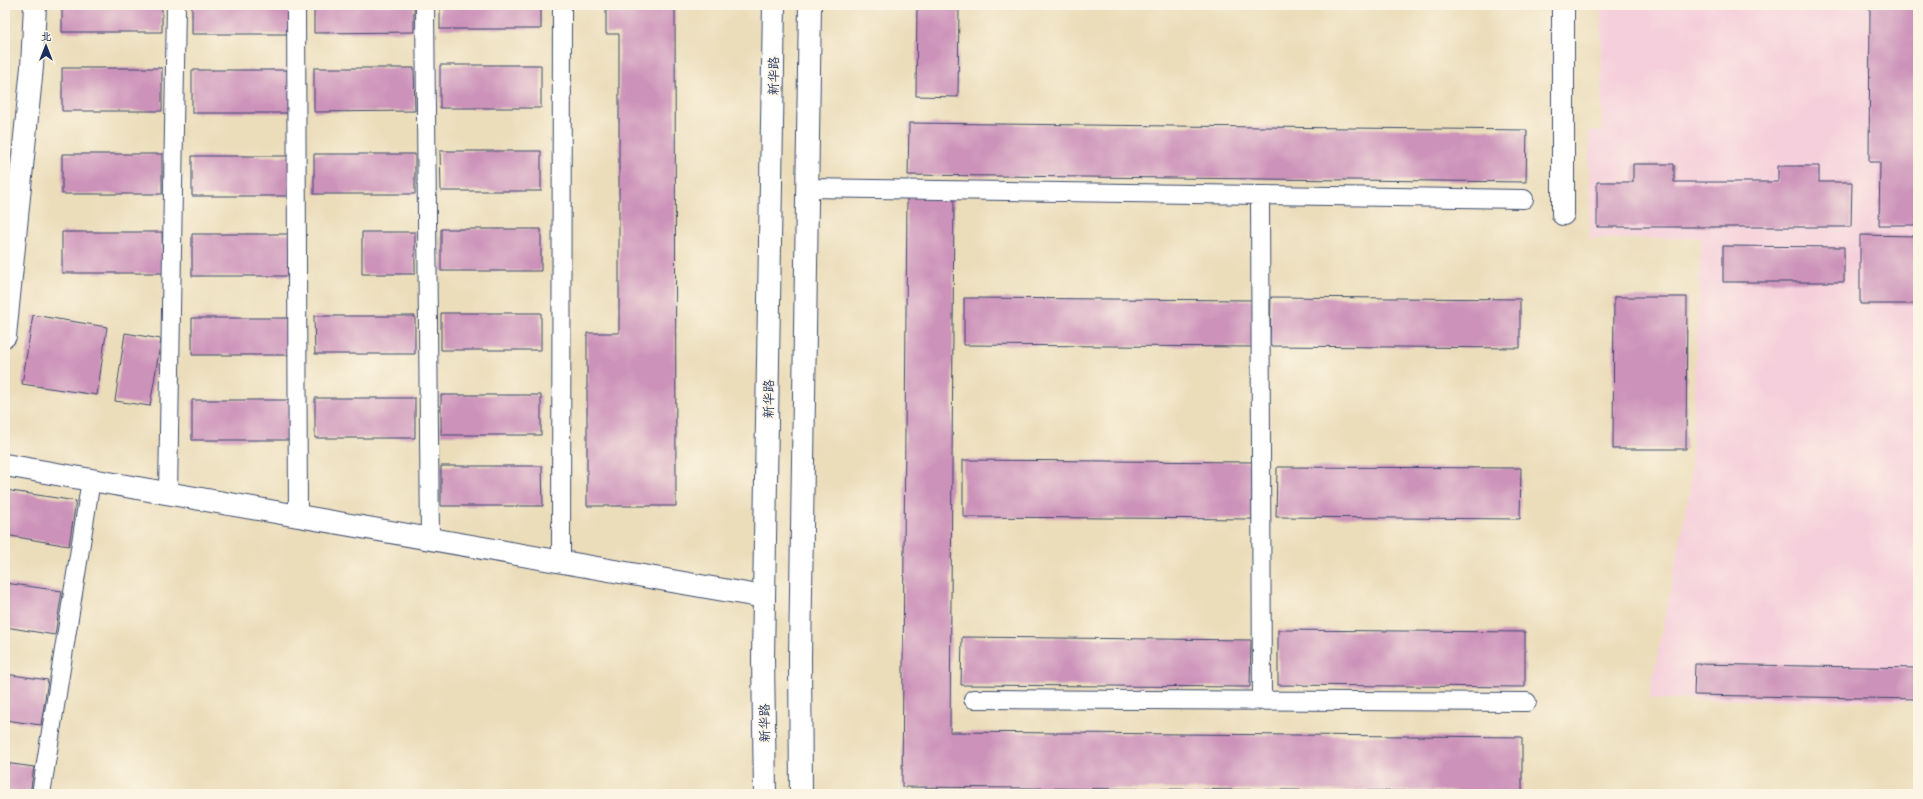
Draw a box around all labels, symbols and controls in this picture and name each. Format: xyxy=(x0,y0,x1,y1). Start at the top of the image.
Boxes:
north arrow xyxy=(26,26,66,66)
text: 北 xyxy=(41,29,52,43)
street label: 新华路 xyxy=(764,56,782,96)
street label: 新华路 xyxy=(759,379,777,419)
street label: 新华路 xyxy=(755,703,773,743)

